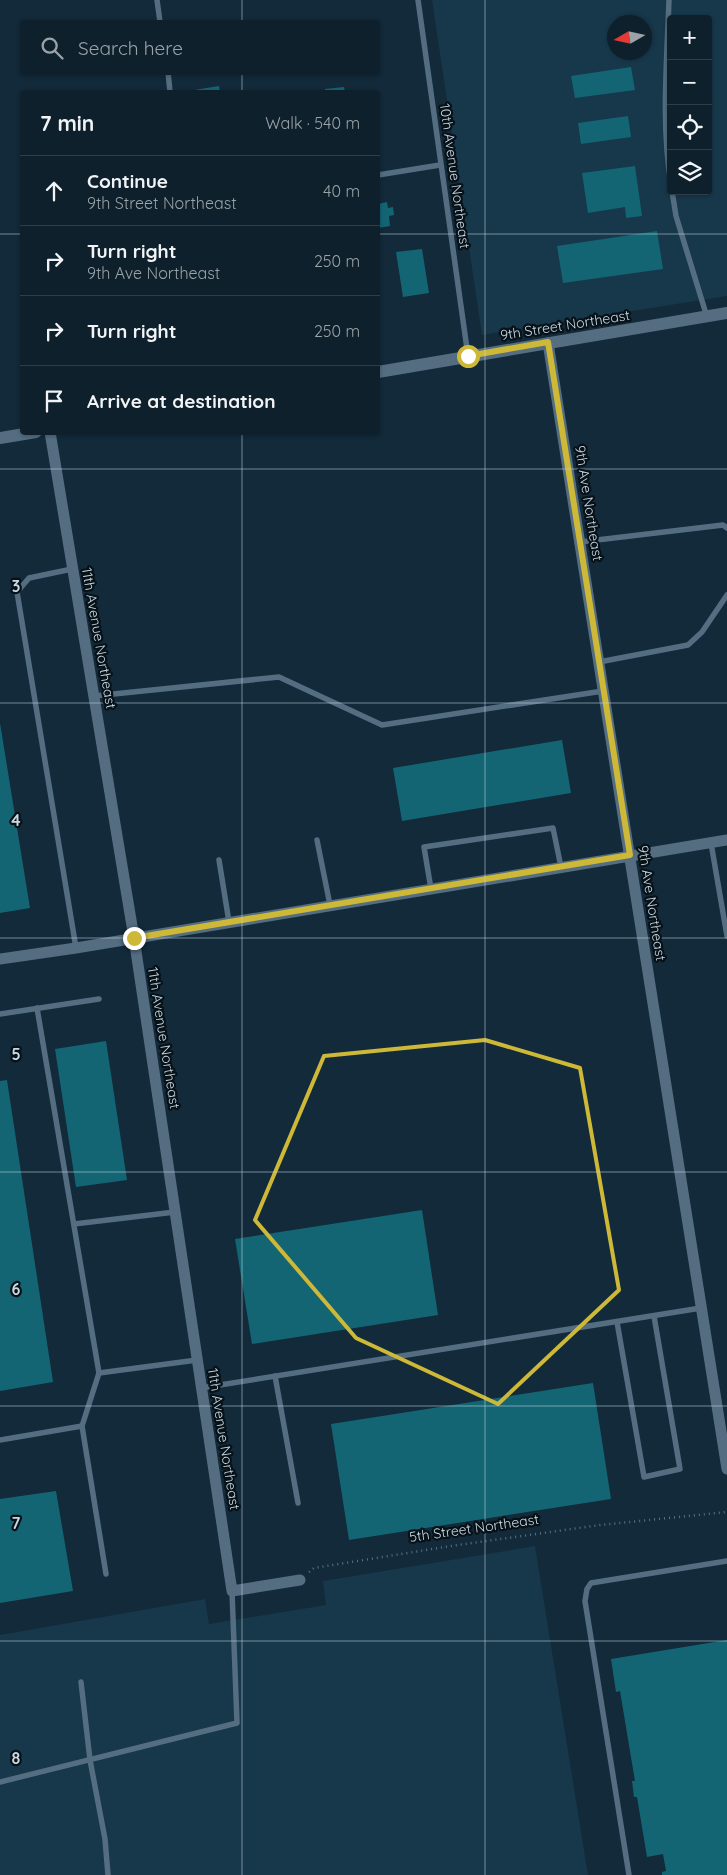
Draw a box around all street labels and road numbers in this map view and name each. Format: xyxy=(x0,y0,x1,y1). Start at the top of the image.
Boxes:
street label: 10th Avenue Northeast xyxy=(436,102,474,250)
street label: 9th Street Northeast xyxy=(499,306,631,344)
street label: 9th Ave Northeast xyxy=(571,444,607,562)
street label: 11th Avenue Northeast xyxy=(78,566,120,710)
street label: 9th Ave Northeast xyxy=(634,844,670,962)
street label: 11th Avenue Northeast xyxy=(144,966,184,1110)
street label: 11th Avenue Northeast xyxy=(204,1367,244,1511)
street label: 5th Street Northeast xyxy=(408,1510,540,1546)

